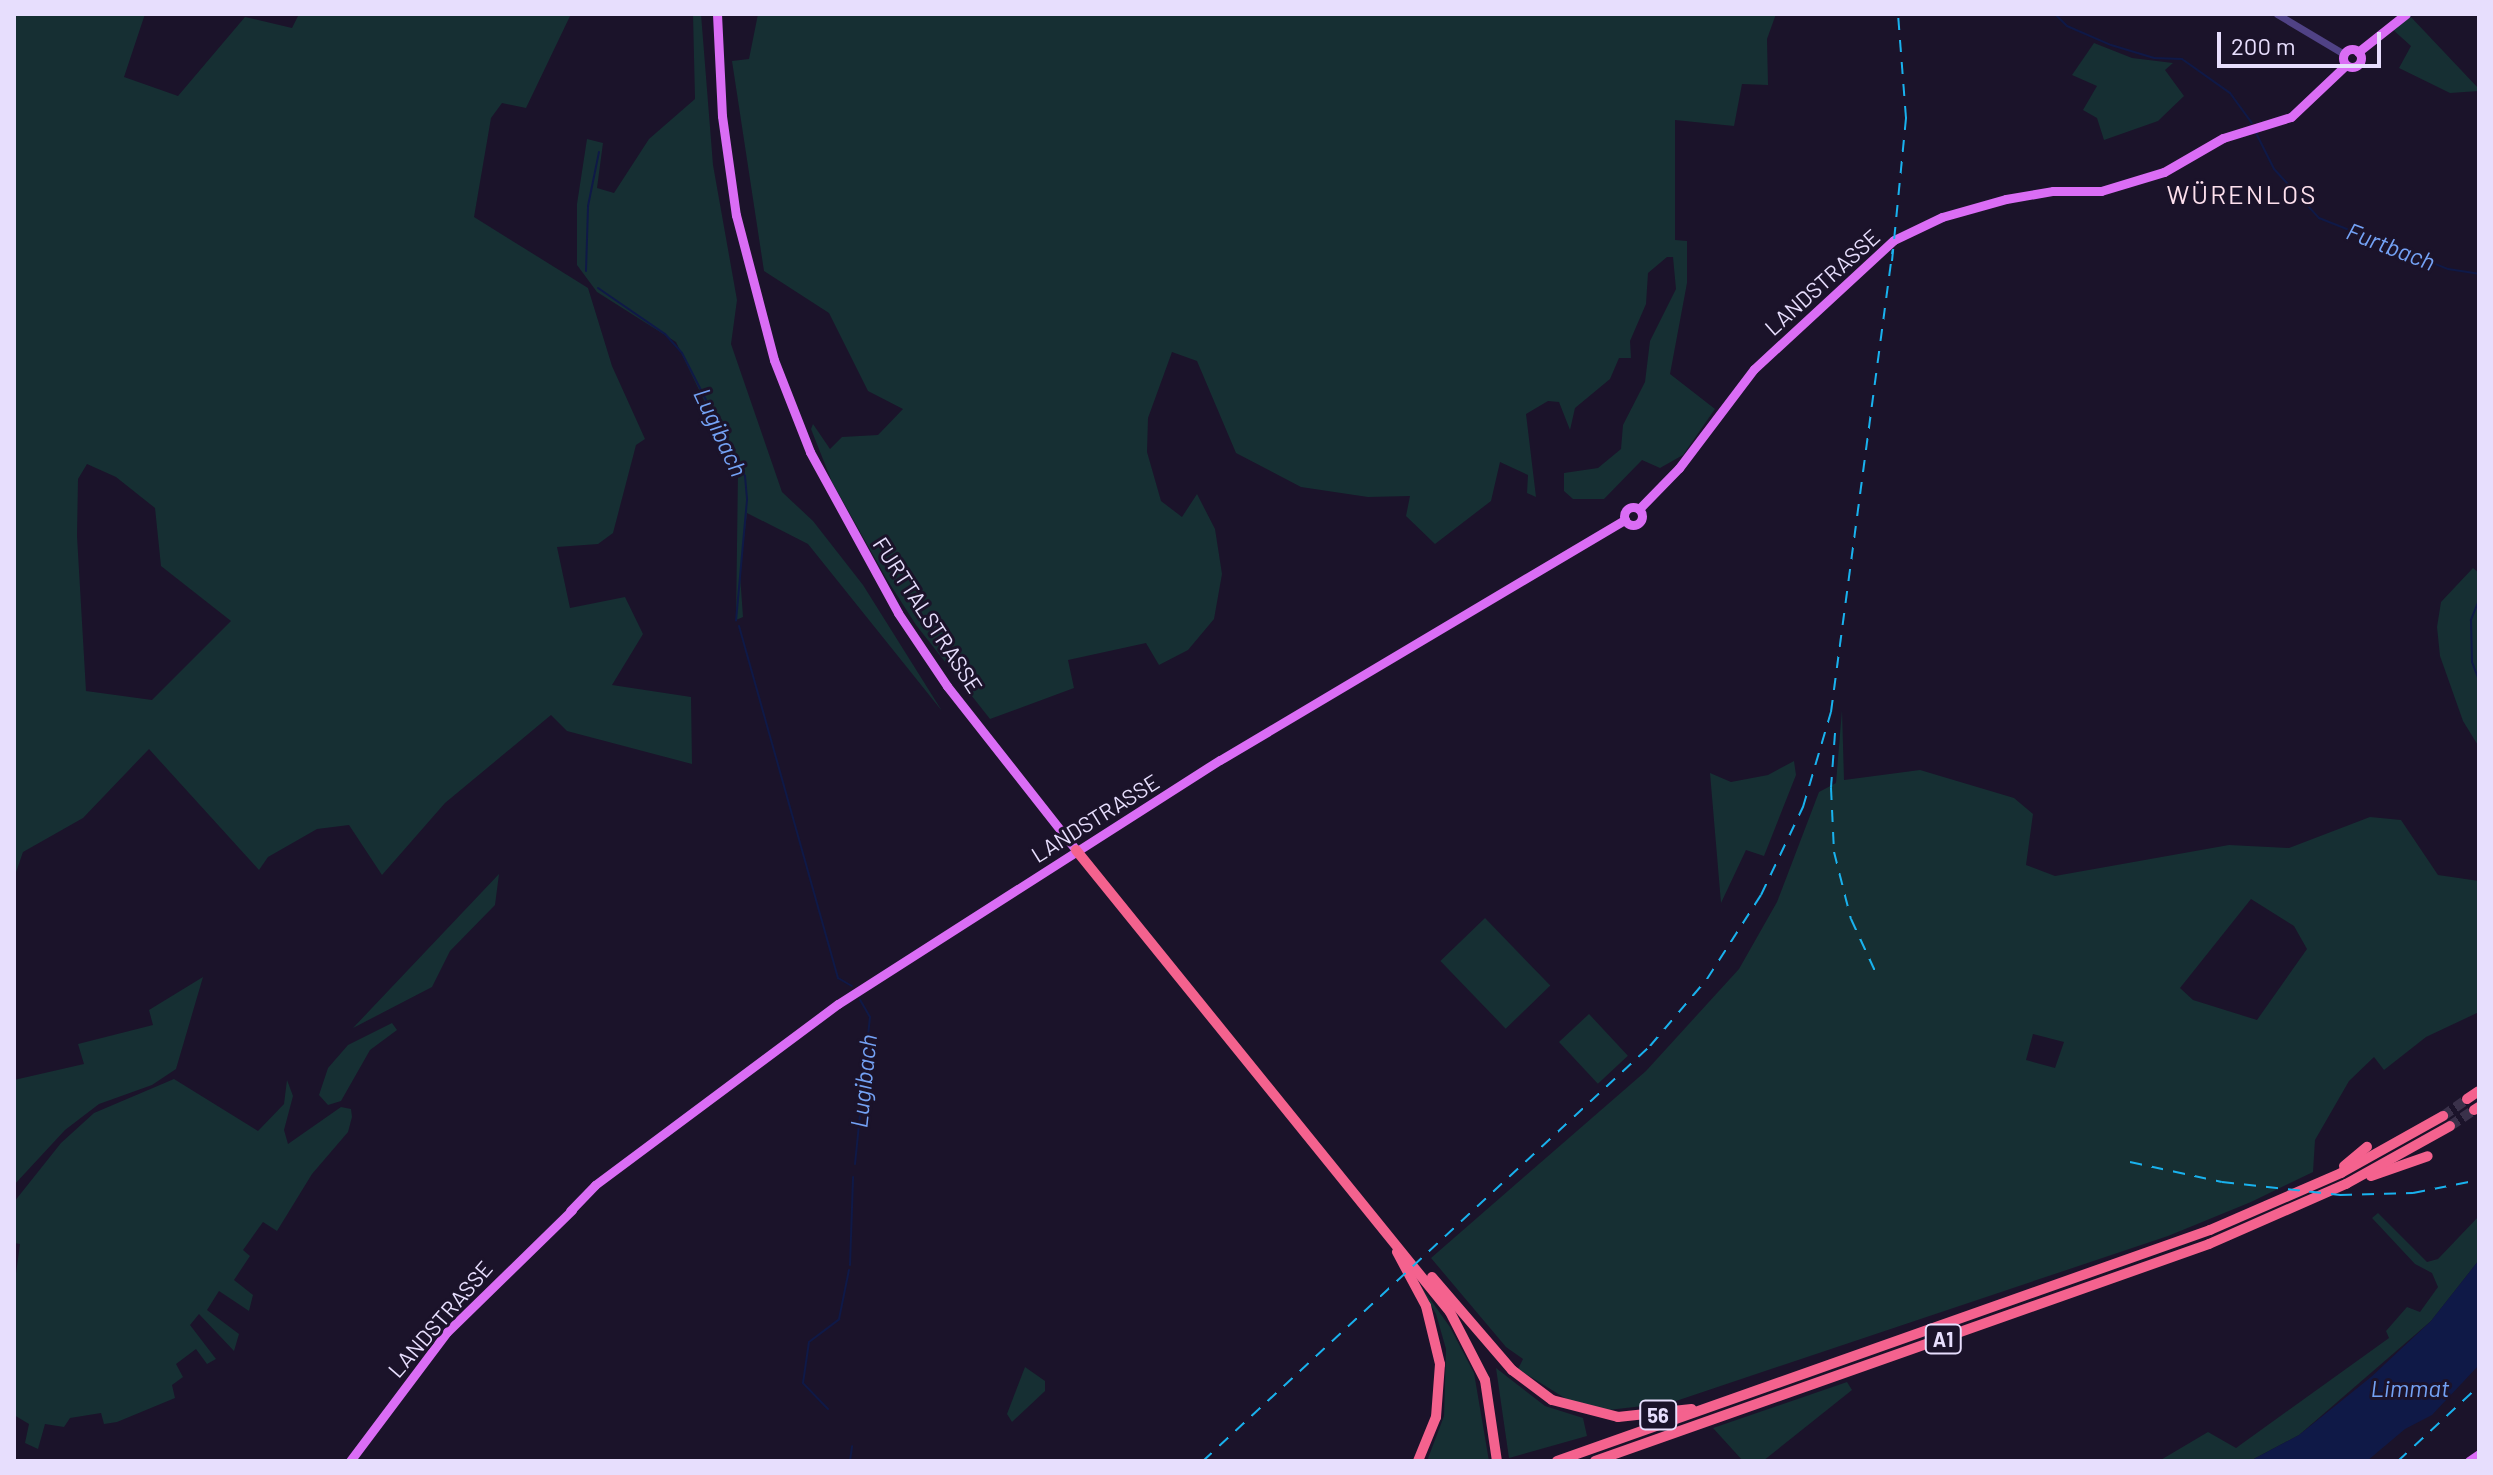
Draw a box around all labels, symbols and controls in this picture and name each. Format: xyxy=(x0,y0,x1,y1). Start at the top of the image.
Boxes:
scale bar xyxy=(2221,16,2385,66)
text: 200 m xyxy=(2231,31,2296,60)
district label: WÜRENLOS xyxy=(2167,178,2317,210)
water label: Furtbach xyxy=(2343,216,2439,276)
street label: LANDSTRASSE xyxy=(1759,223,1885,341)
water label: Lugibach xyxy=(688,383,754,481)
street label: FURTTALSTRASSE xyxy=(868,532,988,698)
street label: LANDSTRASSE xyxy=(1026,768,1164,868)
water label: Lugibach xyxy=(844,1033,882,1129)
street label: LANDSTRASSE xyxy=(382,1255,498,1383)
road number: A1 xyxy=(1923,1323,1963,1355)
water label: Limmat xyxy=(2371,1374,2449,1402)
road number: 56 xyxy=(1638,1399,1678,1431)

